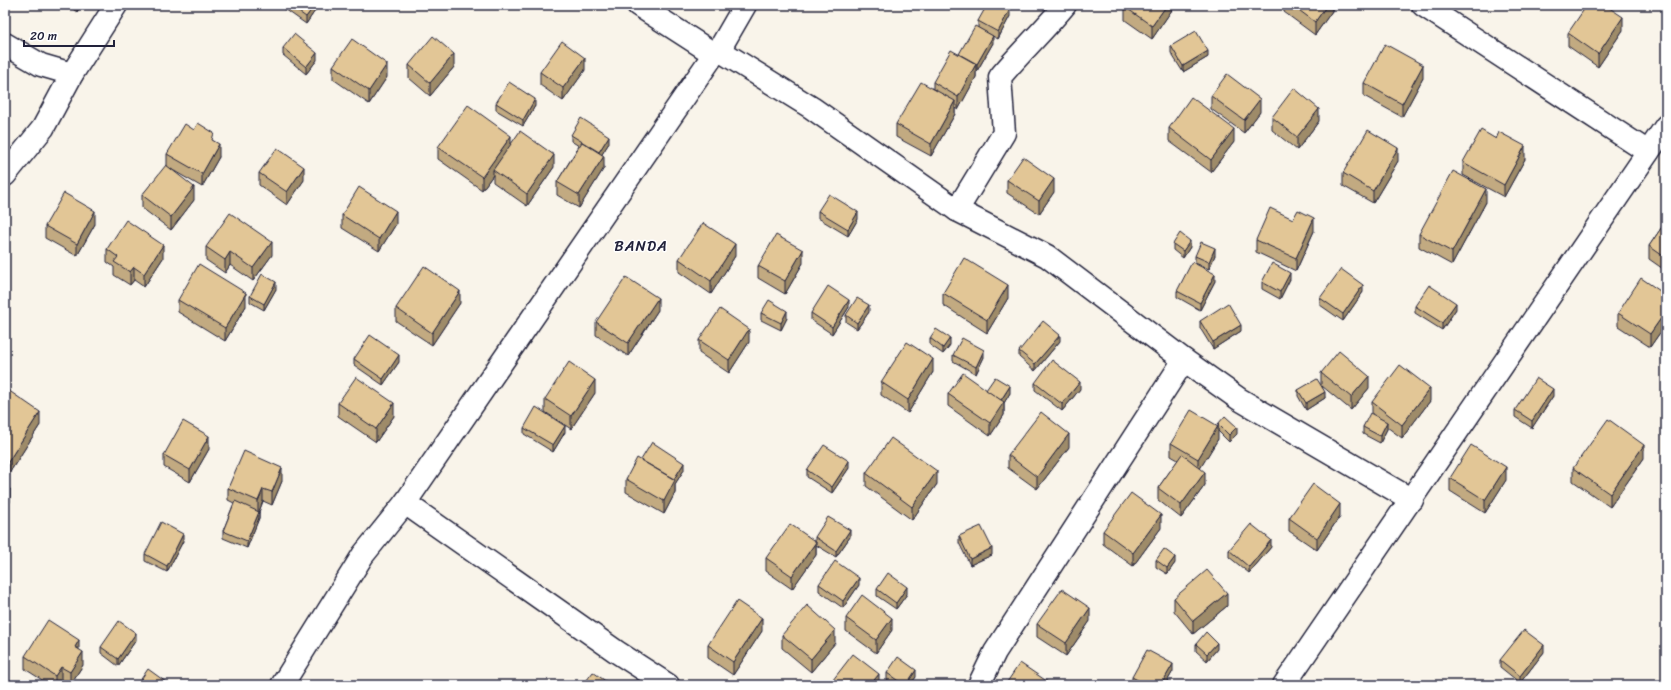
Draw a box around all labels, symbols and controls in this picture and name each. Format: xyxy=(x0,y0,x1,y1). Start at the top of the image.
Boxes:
scale bar xyxy=(24,22,114,48)
text: 20 m xyxy=(30,25,57,47)
district label: BANDA xyxy=(614,233,668,259)

